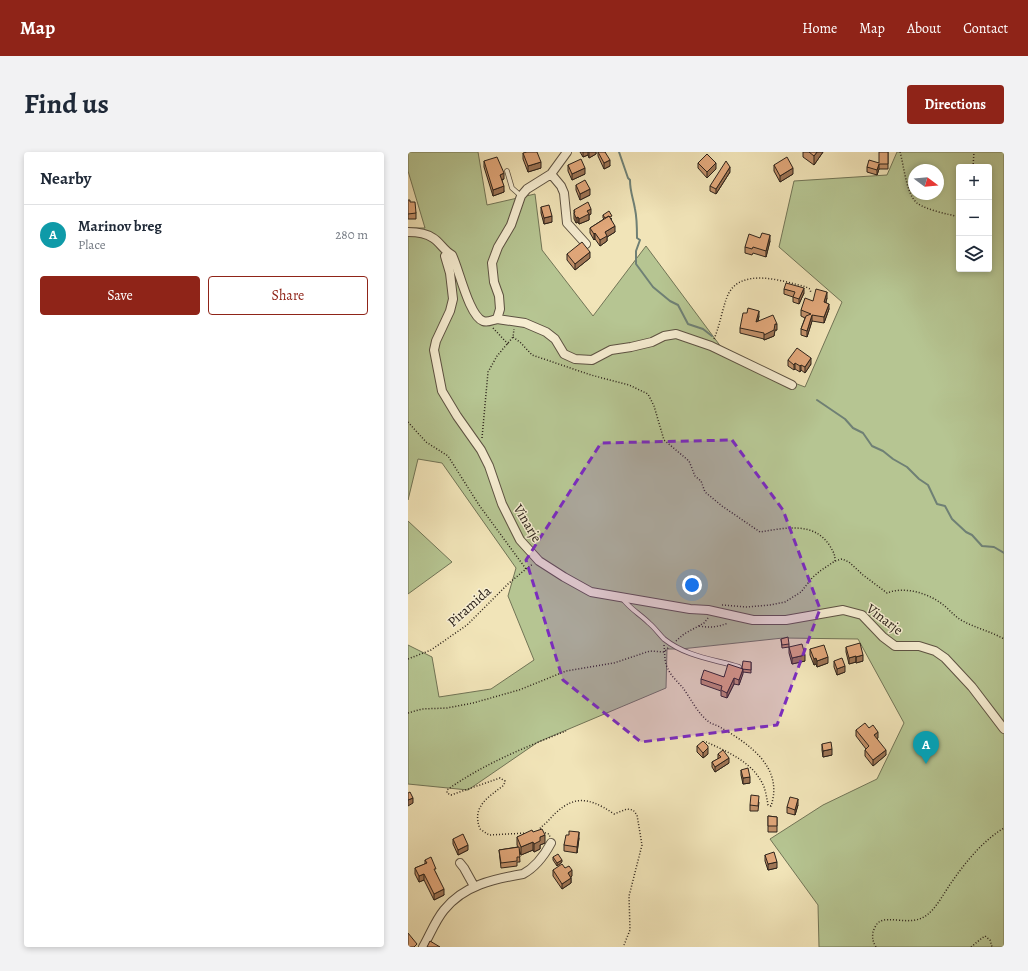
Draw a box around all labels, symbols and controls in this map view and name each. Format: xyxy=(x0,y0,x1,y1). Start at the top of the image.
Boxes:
text: Map xyxy=(20,15,55,41)
text: Home xyxy=(802,19,837,38)
text: Map xyxy=(859,19,885,38)
text: About xyxy=(907,19,941,38)
text: Contact xyxy=(963,19,1008,38)
text: Find us xyxy=(24,85,109,123)
button: Directions xyxy=(907,85,1004,124)
north arrow xyxy=(908,164,944,200)
map controls xyxy=(956,164,992,272)
button: + xyxy=(956,164,992,200)
text: Nearby xyxy=(40,167,91,190)
button: − xyxy=(956,200,992,236)
text: Marinov breg xyxy=(78,216,162,236)
text: A xyxy=(49,226,57,243)
text: 280 m xyxy=(335,226,368,243)
text: Place xyxy=(78,236,106,253)
button: layers xyxy=(956,236,992,272)
button: Save xyxy=(40,276,200,315)
button: Share xyxy=(208,276,368,315)
street label: Vinarje xyxy=(508,500,546,546)
your location xyxy=(682,575,702,595)
street label: Piramida xyxy=(443,581,496,631)
street label: Vinarje xyxy=(862,599,907,639)
pin: A xyxy=(913,731,939,764)

